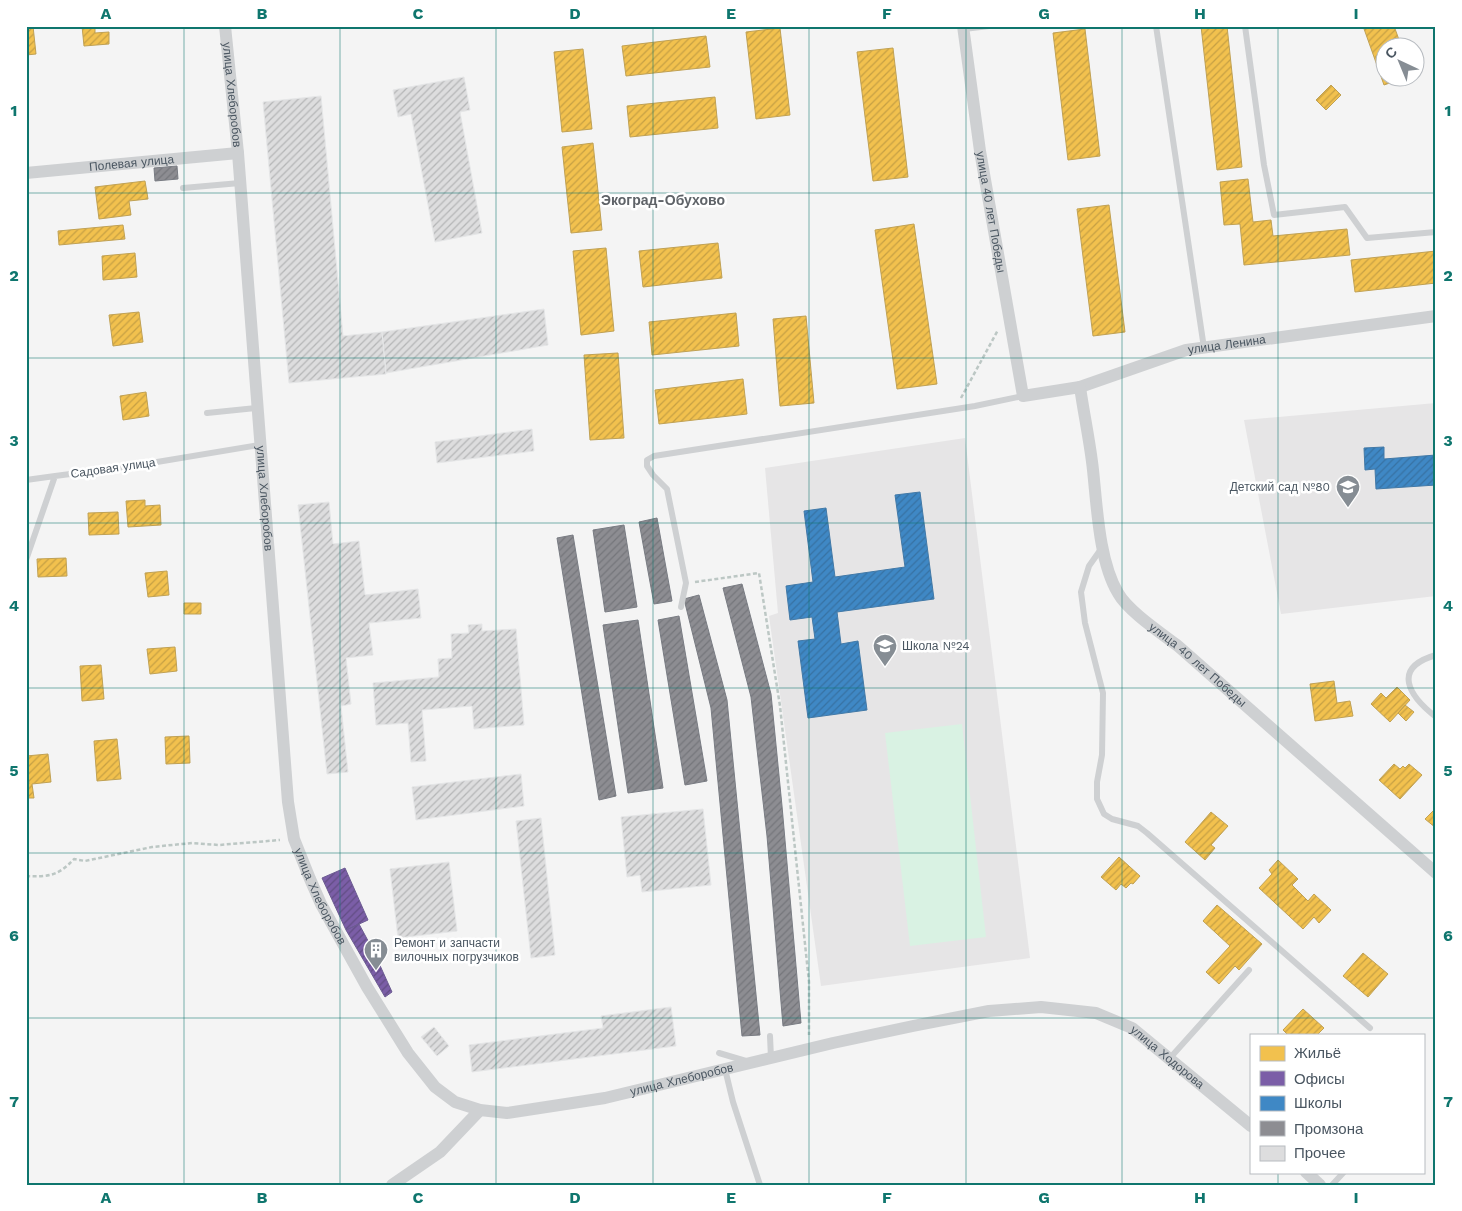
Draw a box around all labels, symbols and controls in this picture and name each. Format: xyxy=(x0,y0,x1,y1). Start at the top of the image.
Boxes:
text: A xyxy=(101,4,112,23)
text: B xyxy=(257,4,268,23)
text: C xyxy=(413,4,424,23)
text: D xyxy=(569,4,581,23)
text: E xyxy=(726,4,736,23)
text: F xyxy=(882,4,892,23)
text: G xyxy=(1038,4,1050,23)
text: H xyxy=(1194,4,1206,23)
text: I xyxy=(1353,4,1359,23)
north arrow xyxy=(1374,38,1424,88)
street label: улица Хлеборобов xyxy=(220,41,244,148)
text: С xyxy=(1382,43,1400,62)
text: 1 xyxy=(11,101,17,120)
text: 1 xyxy=(1445,101,1451,120)
street label: улица 40 лет Победы xyxy=(973,150,1008,274)
street label: Полевая улица xyxy=(88,152,175,174)
district label: Экоград-Обухово xyxy=(601,192,725,208)
text: 2 xyxy=(9,266,19,285)
text: 2 xyxy=(1443,266,1453,285)
street label: улица Ленина xyxy=(1187,332,1267,357)
text: 3 xyxy=(9,431,19,450)
text: 3 xyxy=(1443,431,1453,450)
street label: улица Хлеборобов xyxy=(254,445,276,551)
street label: Садовая улица xyxy=(70,455,157,481)
school or university icon: Детский сад №80 xyxy=(1335,474,1361,508)
place label: Детский сад №80 xyxy=(1230,480,1330,494)
text: 4 xyxy=(9,596,19,615)
text: 4 xyxy=(1443,596,1453,615)
street label: улица 40 лет Победы xyxy=(1146,620,1249,710)
school or university icon: Школа №24 xyxy=(872,633,898,667)
place label: Школа №24 xyxy=(902,639,970,653)
text: 5 xyxy=(9,761,19,780)
text: 5 xyxy=(1443,761,1453,780)
street label: улица Хлеборобов xyxy=(291,846,349,947)
text: 6 xyxy=(9,926,19,945)
text: 6 xyxy=(1443,926,1453,945)
place label: Ремонт и запчасти вилочных погрузчиков xyxy=(394,936,519,964)
building icon: Ремонт и запчасти вилочных погрузчиков xyxy=(363,937,389,971)
street label: улица Ходорова xyxy=(1128,1023,1207,1092)
legend xyxy=(1250,1034,1424,1174)
text: Жильё xyxy=(1294,1044,1341,1062)
street label: улица Хлеборобов xyxy=(629,1060,735,1099)
text: Офисы xyxy=(1294,1070,1345,1088)
text: 7 xyxy=(9,1092,19,1111)
text: 7 xyxy=(1443,1092,1453,1111)
text: Школы xyxy=(1294,1094,1342,1112)
text: Промзона xyxy=(1294,1120,1364,1138)
text: Прочее xyxy=(1294,1144,1346,1162)
text: A xyxy=(101,1188,112,1207)
text: B xyxy=(257,1188,268,1207)
text: C xyxy=(413,1188,424,1207)
text: D xyxy=(569,1188,581,1207)
text: E xyxy=(726,1188,736,1207)
text: F xyxy=(882,1188,892,1207)
text: G xyxy=(1038,1188,1050,1207)
text: H xyxy=(1194,1188,1206,1207)
text: I xyxy=(1353,1188,1359,1207)

